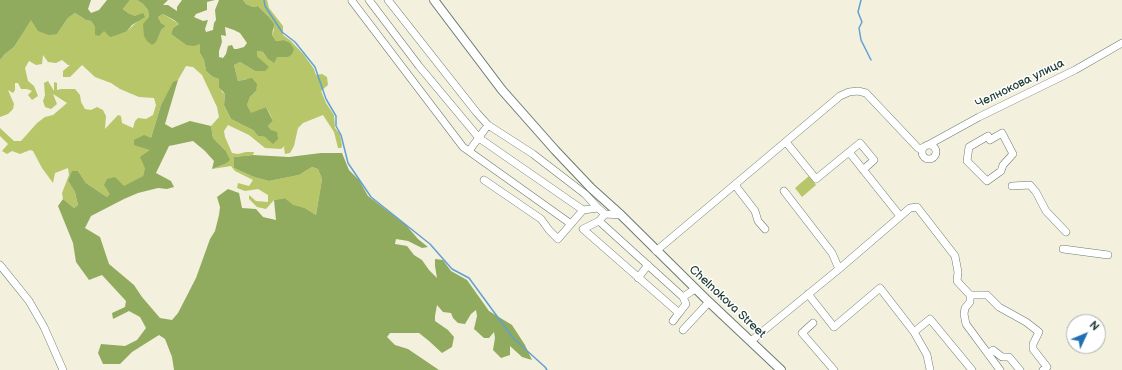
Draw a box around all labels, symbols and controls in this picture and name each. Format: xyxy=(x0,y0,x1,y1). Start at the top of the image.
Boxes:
street label: Челнокова улица xyxy=(973,56,1067,112)
street label: Chelnokova Street xyxy=(686,263,768,341)
north arrow xyxy=(1066,314,1106,354)
text: N xyxy=(1087,319,1102,333)

